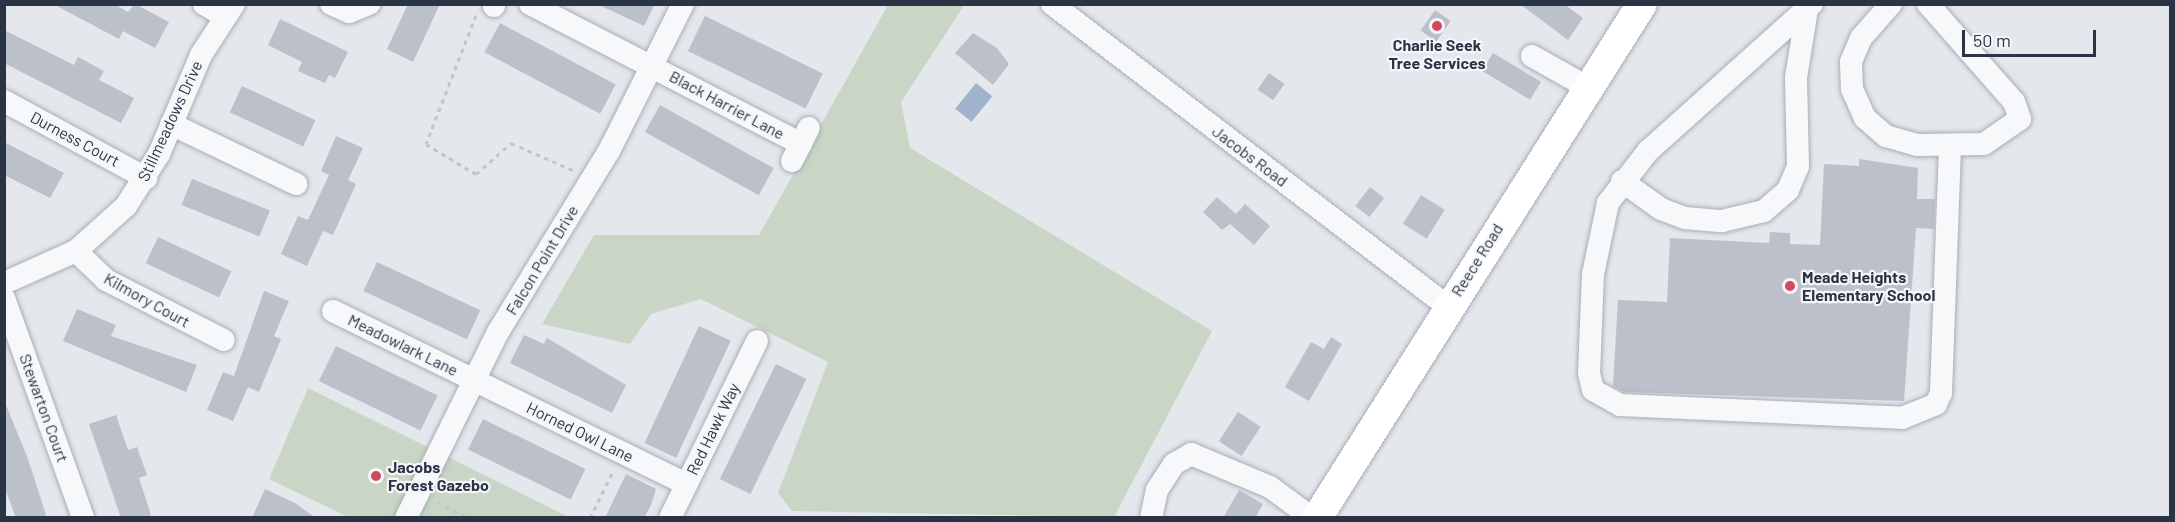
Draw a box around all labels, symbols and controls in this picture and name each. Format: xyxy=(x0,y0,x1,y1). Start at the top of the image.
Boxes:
scale bar xyxy=(1965,18,2098,56)
marker: Charlie Seek Tree Services xyxy=(1430,19,1444,33)
text: 50 m xyxy=(1973,29,2011,51)
place label: Charlie Seek Tree Services xyxy=(1388,35,1486,73)
street label: Stillmeadows Drive xyxy=(134,58,206,184)
street label: Black Harrier Lane xyxy=(666,67,788,143)
street label: Durness Court xyxy=(27,107,123,171)
street label: Jacobs Road xyxy=(1209,121,1291,191)
street label: Falcon Point Drive xyxy=(502,202,582,318)
street label: Reece Road xyxy=(1447,220,1507,300)
place label: Meade Heights Elementary School xyxy=(1802,267,1935,305)
street label: Kilmory Court xyxy=(101,269,193,331)
marker: Meade Heights Elementary School xyxy=(1783,279,1797,293)
street label: Meadowlark Lane xyxy=(345,310,461,380)
street label: Stewarton Court xyxy=(16,351,72,465)
street label: Red Hawk Way xyxy=(682,380,744,478)
street label: Horned Owl Lane xyxy=(523,398,637,466)
place label: Jacobs Forest Gazebo xyxy=(388,457,489,495)
marker: Jacobs Forest Gazebo xyxy=(369,469,383,483)

